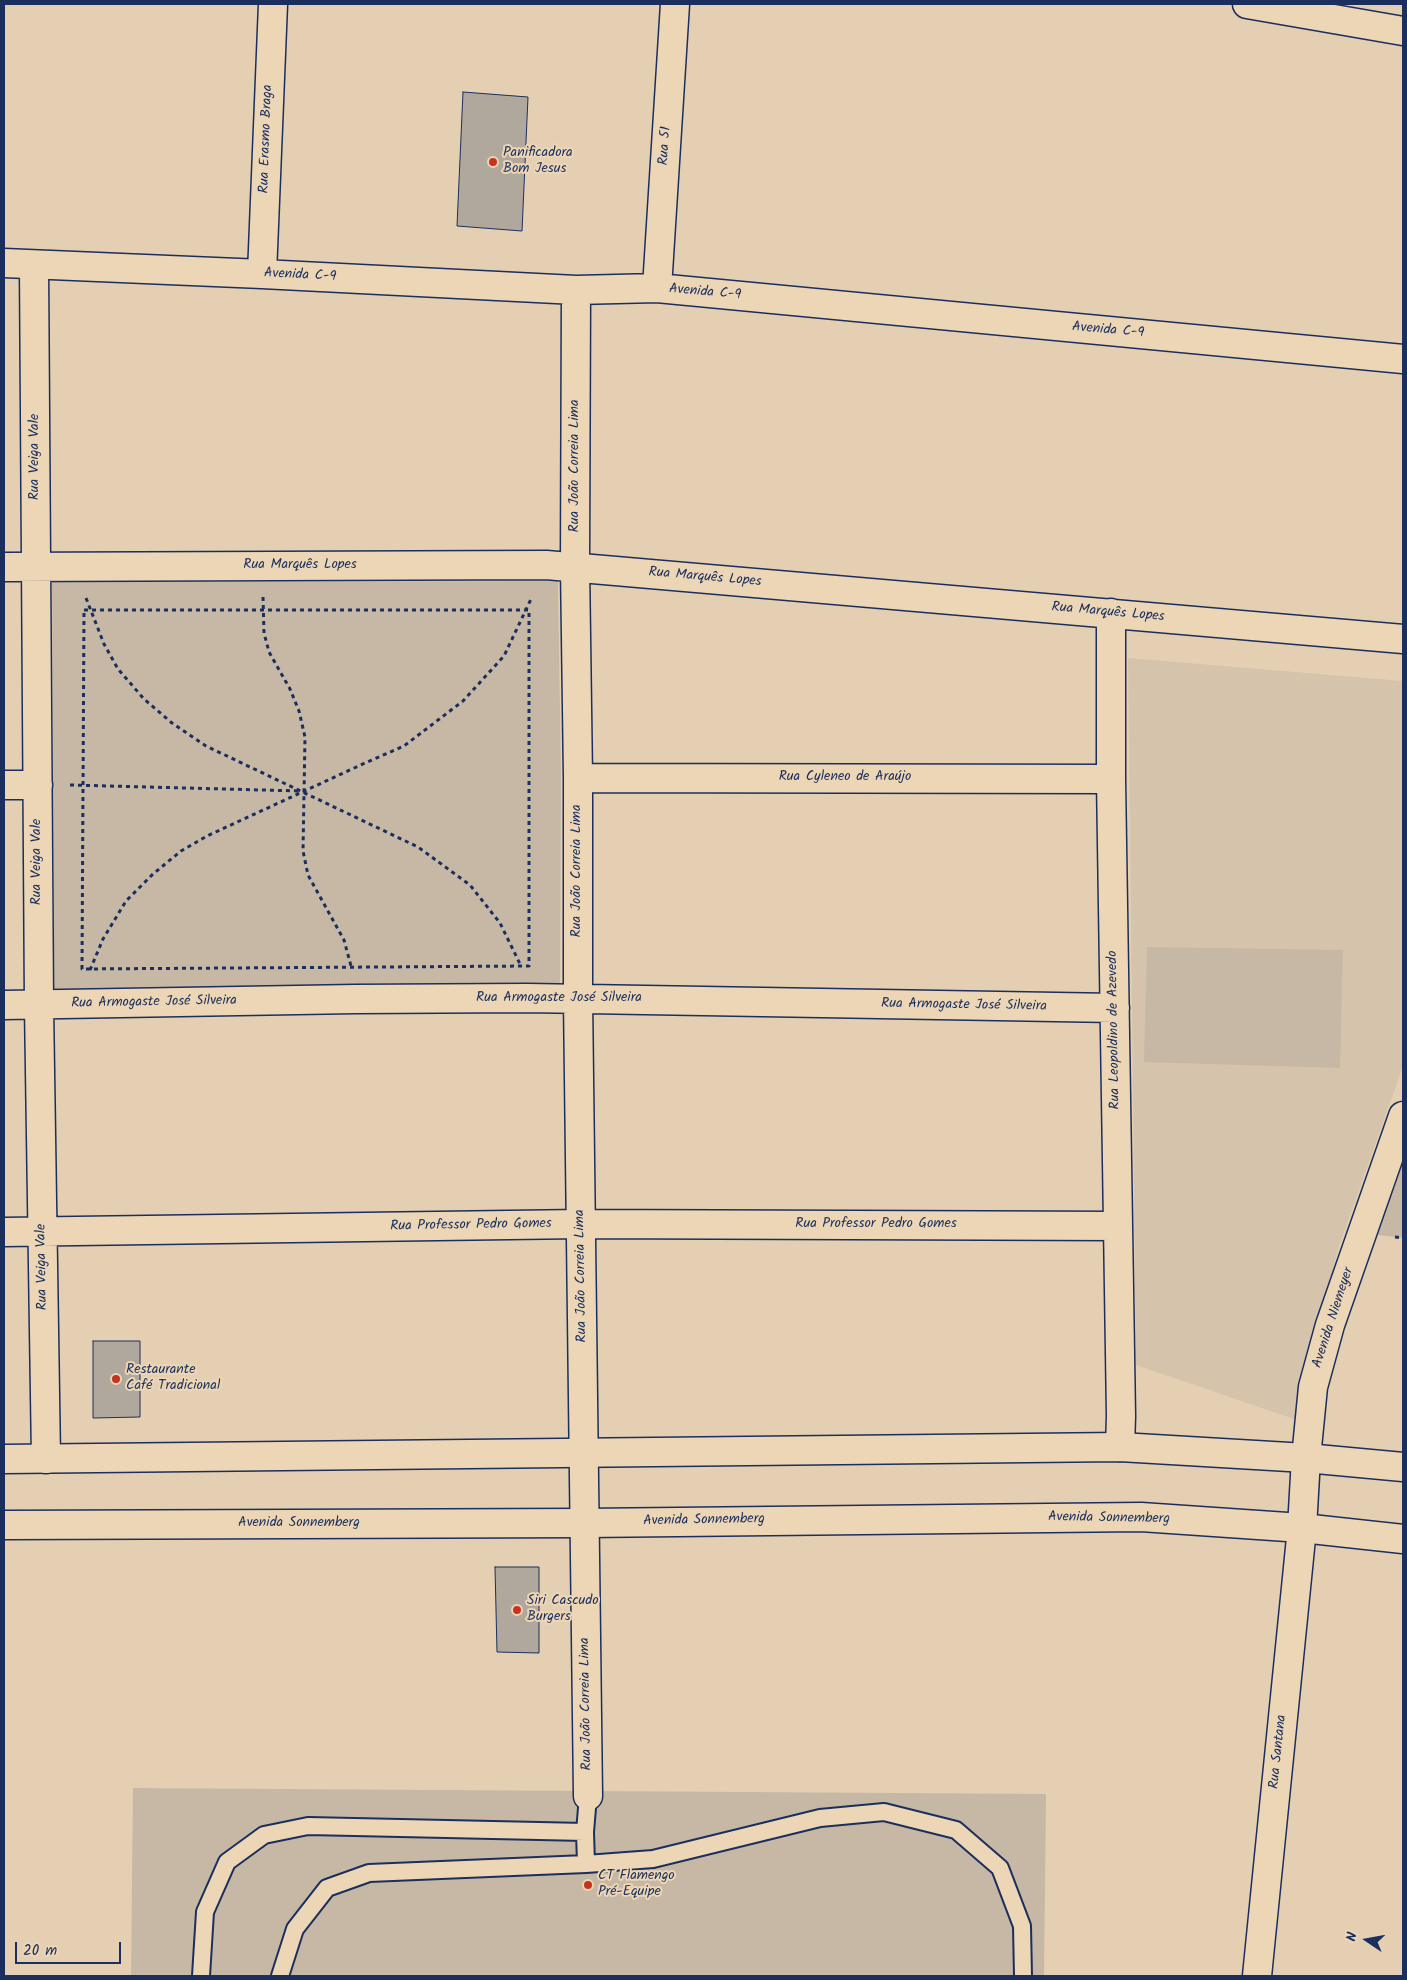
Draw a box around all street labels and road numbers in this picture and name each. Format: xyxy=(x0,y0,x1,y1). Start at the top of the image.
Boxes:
street label: Rua Erasmo Braga xyxy=(257,84,277,194)
street label: Rua 51 xyxy=(656,126,676,166)
street label: Avenida C-9 xyxy=(263,266,337,286)
street label: Avenida C-9 xyxy=(668,281,742,305)
street label: Avenida C-9 xyxy=(1071,319,1145,343)
street label: Rua João Correia Lima xyxy=(568,399,584,533)
street label: Rua Veiga Vale xyxy=(28,414,44,500)
street label: Rua Marquês Lopes xyxy=(243,558,357,574)
street label: Rua Marquês Lopes xyxy=(648,565,762,591)
street label: Rua Marquês Lopes xyxy=(1051,600,1165,626)
street label: Rua Cyleneo de Araújo xyxy=(779,770,911,786)
street label: Rua João Correia Lima xyxy=(570,804,586,938)
street label: Rua Veiga Vale xyxy=(30,819,46,905)
street label: Rua Leopoldino de Azevedo xyxy=(1105,950,1125,1110)
street label: Rua Armogaste José Silveira xyxy=(476,991,642,1007)
street label: Rua Armogaste José Silveira xyxy=(71,993,237,1013)
street label: Rua Armogaste José Silveira xyxy=(881,996,1047,1016)
street label: Rua João Correia Lima xyxy=(572,1209,592,1343)
street label: Rua Professor Pedro Gomes xyxy=(390,1216,552,1236)
street label: Rua Professor Pedro Gomes xyxy=(795,1217,957,1233)
street label: Rua Veiga Vale xyxy=(34,1223,52,1311)
street label: Avenida Niemeyer xyxy=(1310,1266,1358,1370)
street label: Avenida Sonnemberg xyxy=(1048,1510,1170,1528)
street label: Avenida Sonnemberg xyxy=(643,1512,765,1530)
street label: Avenida Sonnemberg xyxy=(238,1516,360,1532)
street label: Rua João Correia Lima xyxy=(577,1637,597,1771)
street label: Rua Santana xyxy=(1267,1714,1291,1790)

